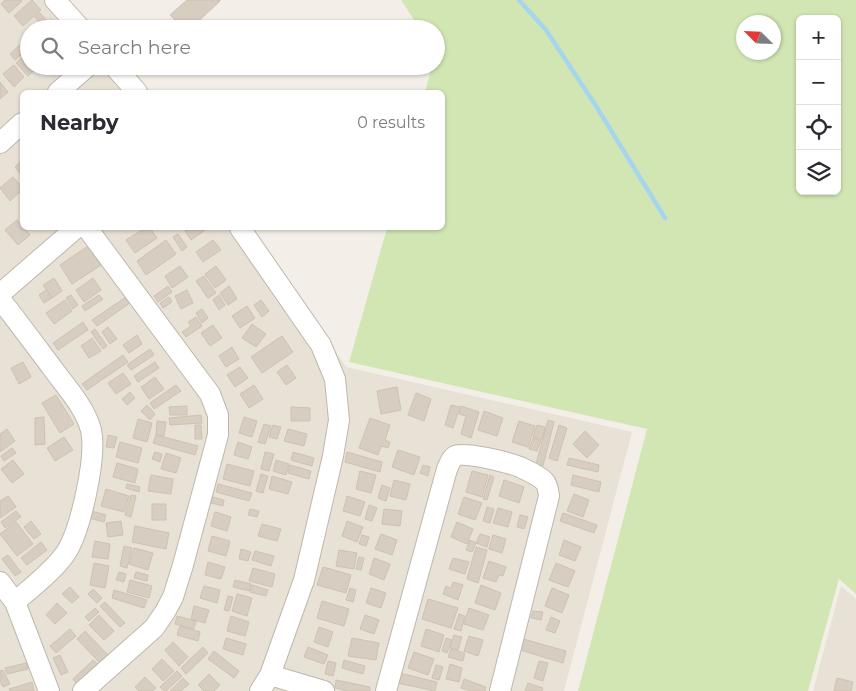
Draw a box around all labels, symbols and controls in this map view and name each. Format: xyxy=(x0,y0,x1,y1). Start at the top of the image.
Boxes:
north arrow xyxy=(736,15,781,60)
map controls xyxy=(796,15,841,195)
button: + xyxy=(796,15,841,60)
search box xyxy=(20,20,445,75)
icon: search xyxy=(38,34,66,62)
text: Search here xyxy=(78,36,191,59)
button: − xyxy=(796,60,841,105)
button: locate xyxy=(796,105,841,150)
text: Nearby xyxy=(40,110,119,135)
text: 0 results xyxy=(357,113,425,132)
button: layers xyxy=(796,150,841,195)

